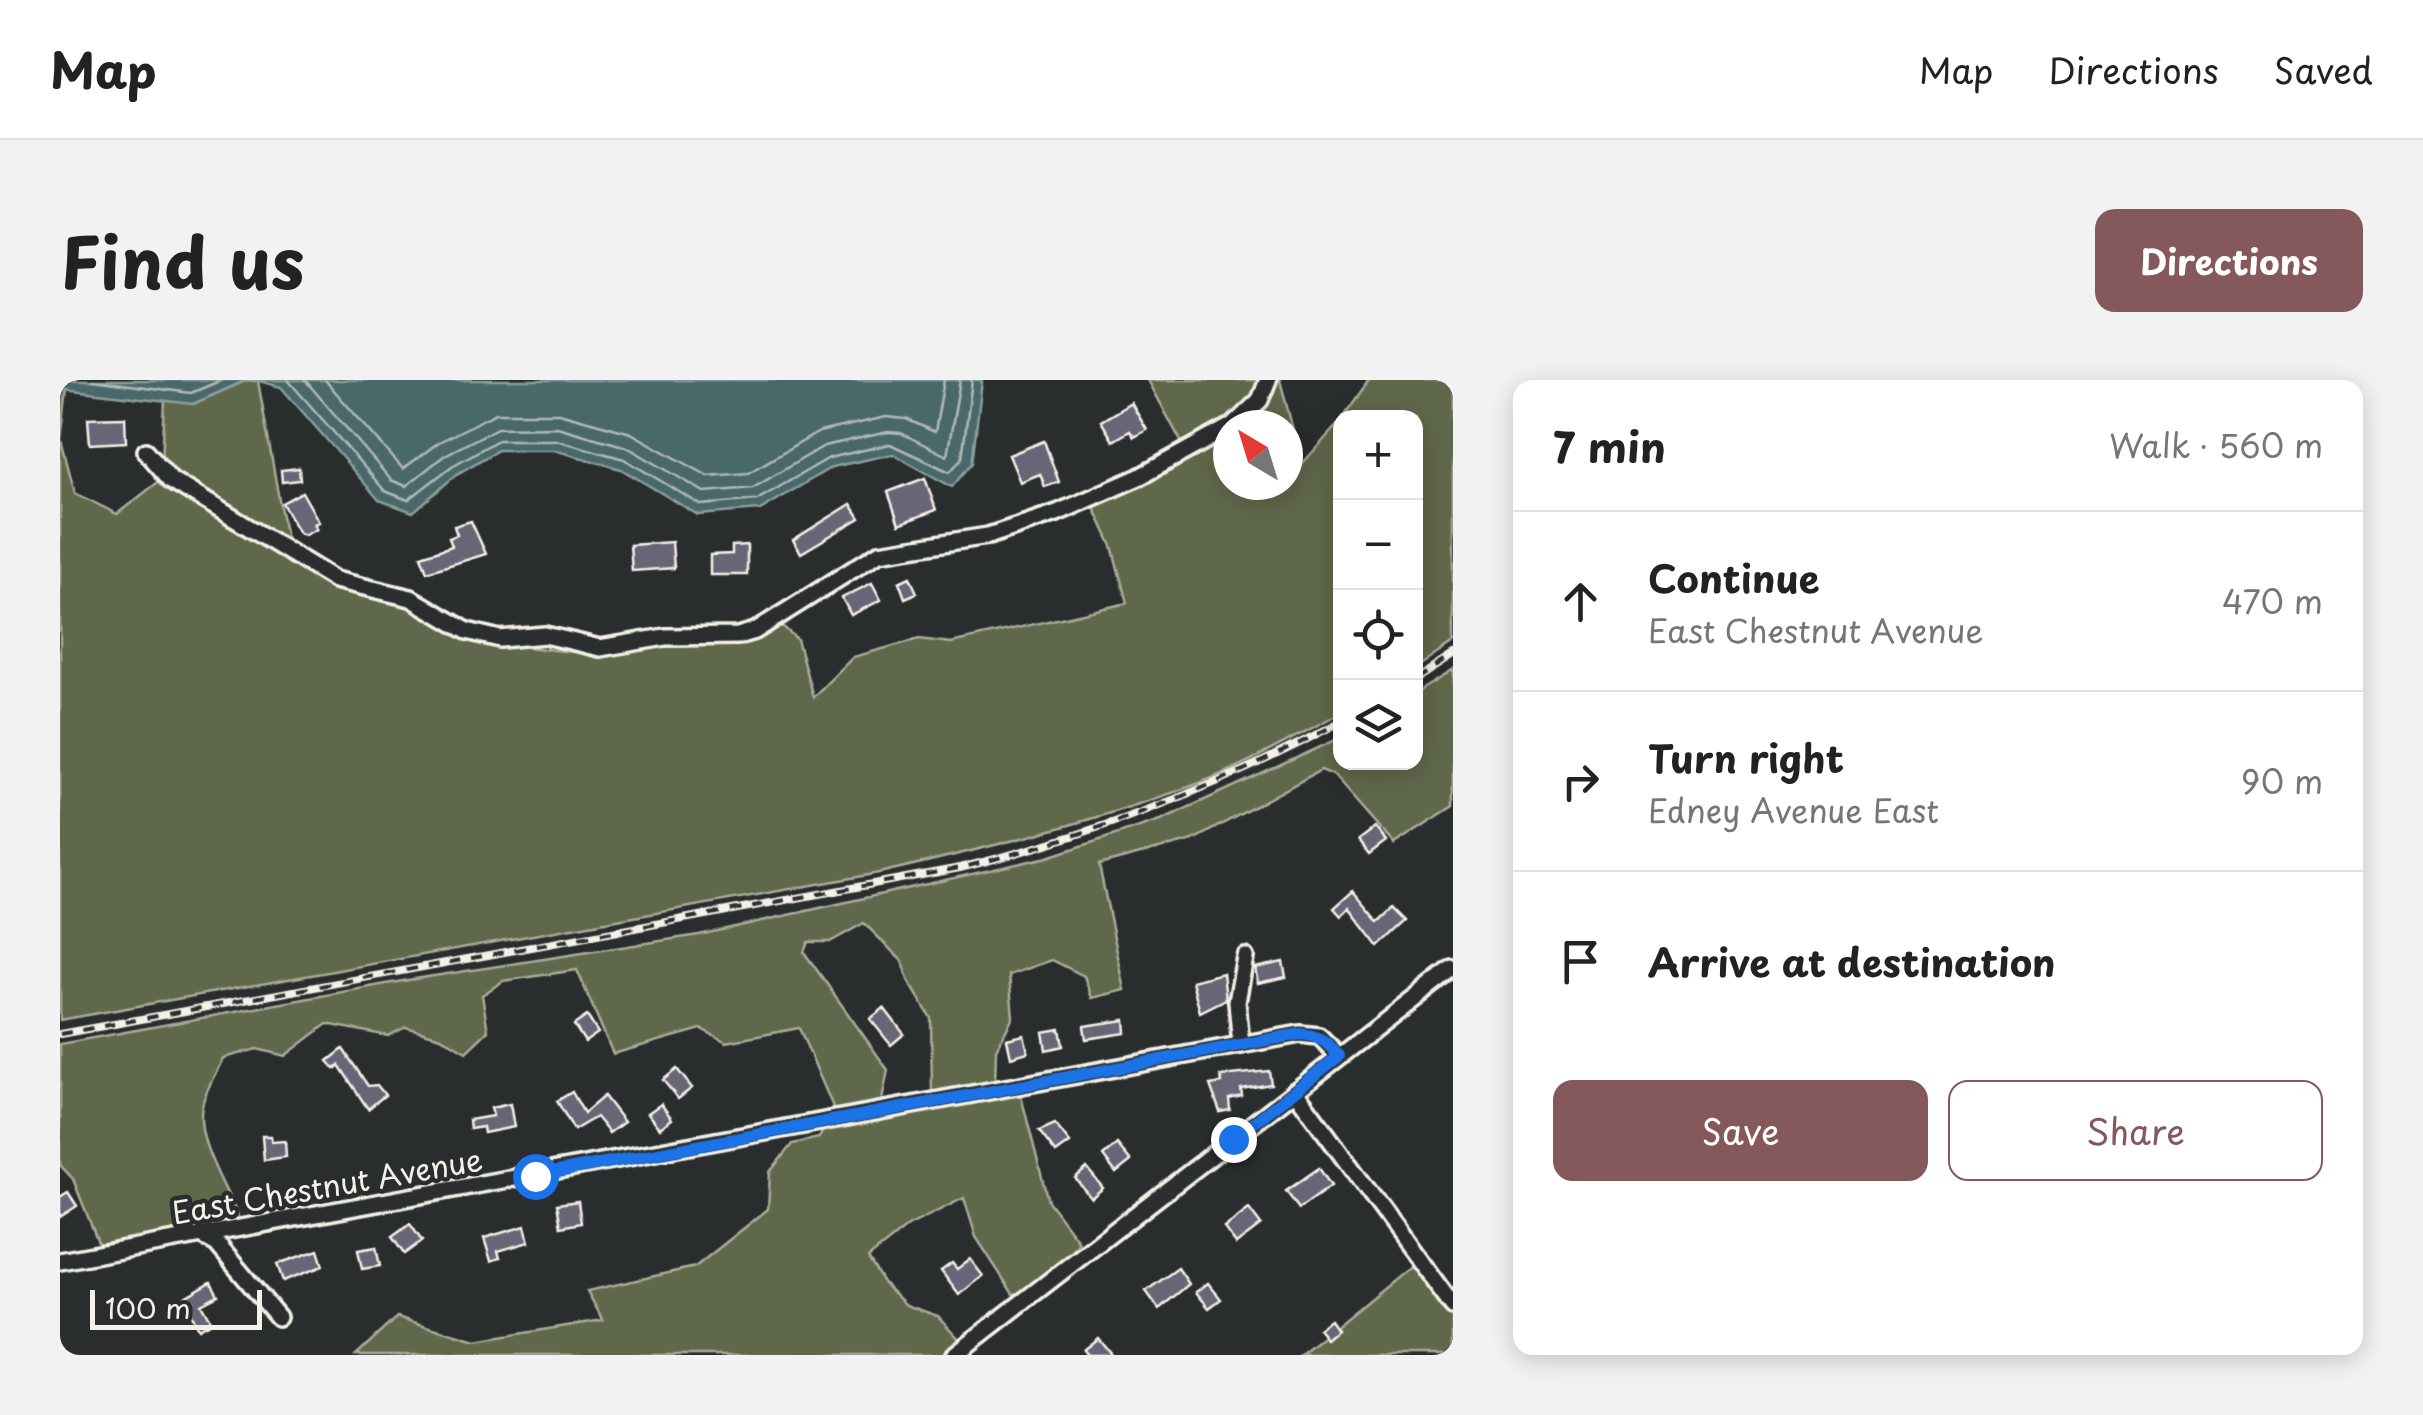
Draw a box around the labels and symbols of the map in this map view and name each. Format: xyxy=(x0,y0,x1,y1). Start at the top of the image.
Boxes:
north arrow xyxy=(1213,410,1303,500)
route end xyxy=(1211,1117,1257,1163)
street label: East Chestnut Avenue xyxy=(168,1136,486,1234)
route start xyxy=(513,1154,559,1200)
scale bar xyxy=(90,1285,262,1330)

